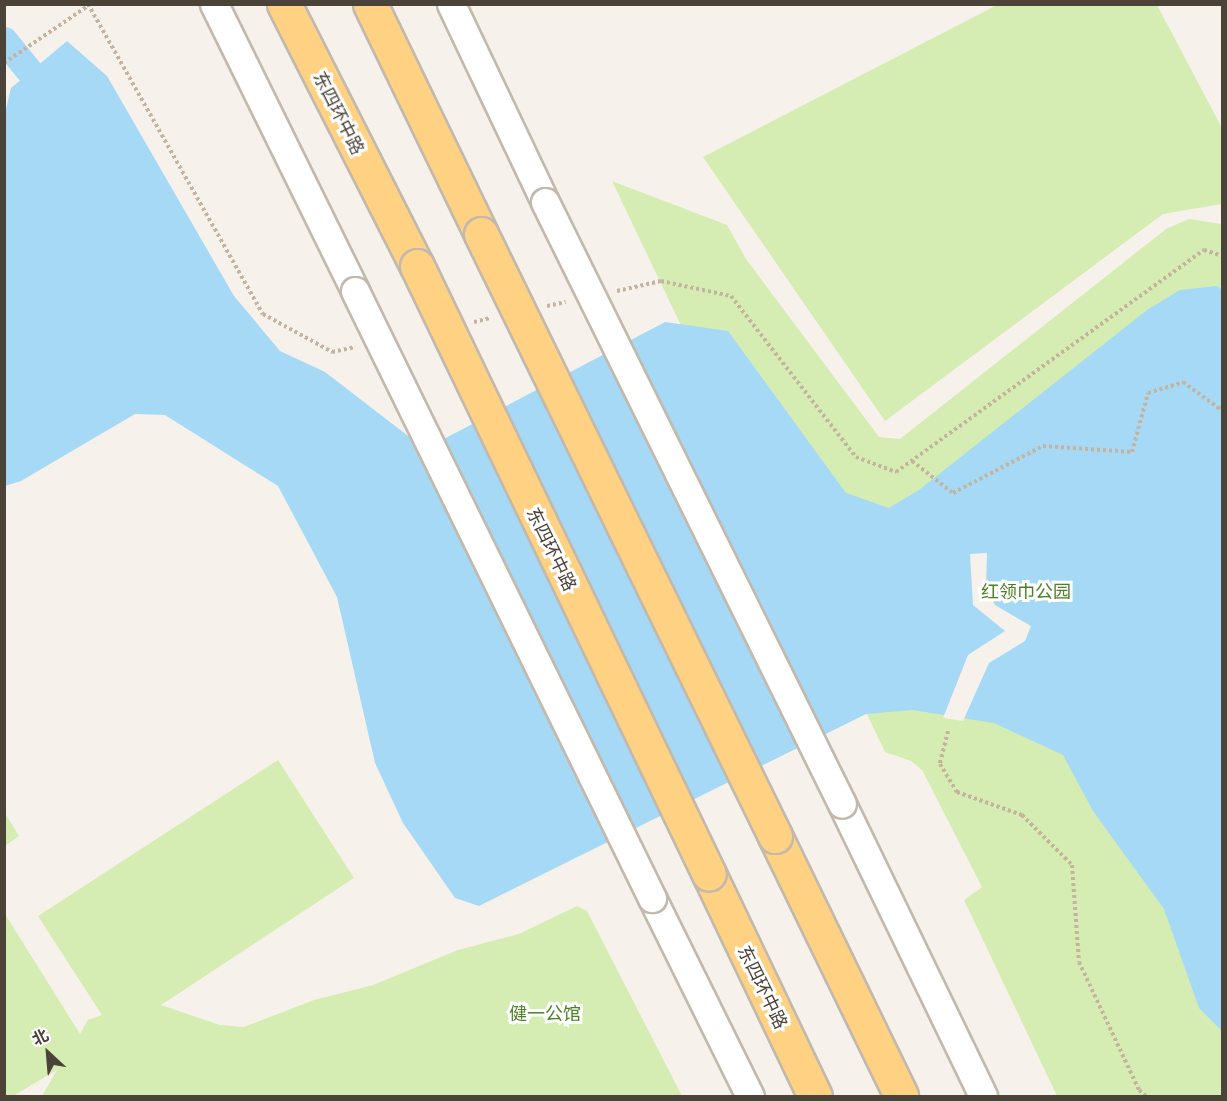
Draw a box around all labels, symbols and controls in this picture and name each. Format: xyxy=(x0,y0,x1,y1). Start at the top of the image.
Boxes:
street label: 东四环中路 xyxy=(309,68,369,158)
street label: 东四环中路 xyxy=(523,504,581,594)
park label: 红领巾公园 xyxy=(981,580,1071,602)
street label: 东四环中路 xyxy=(734,942,792,1032)
park label: 健一公馆 xyxy=(509,1002,581,1024)
north arrow xyxy=(18,1023,78,1083)
text: 北 xyxy=(29,1024,51,1048)

